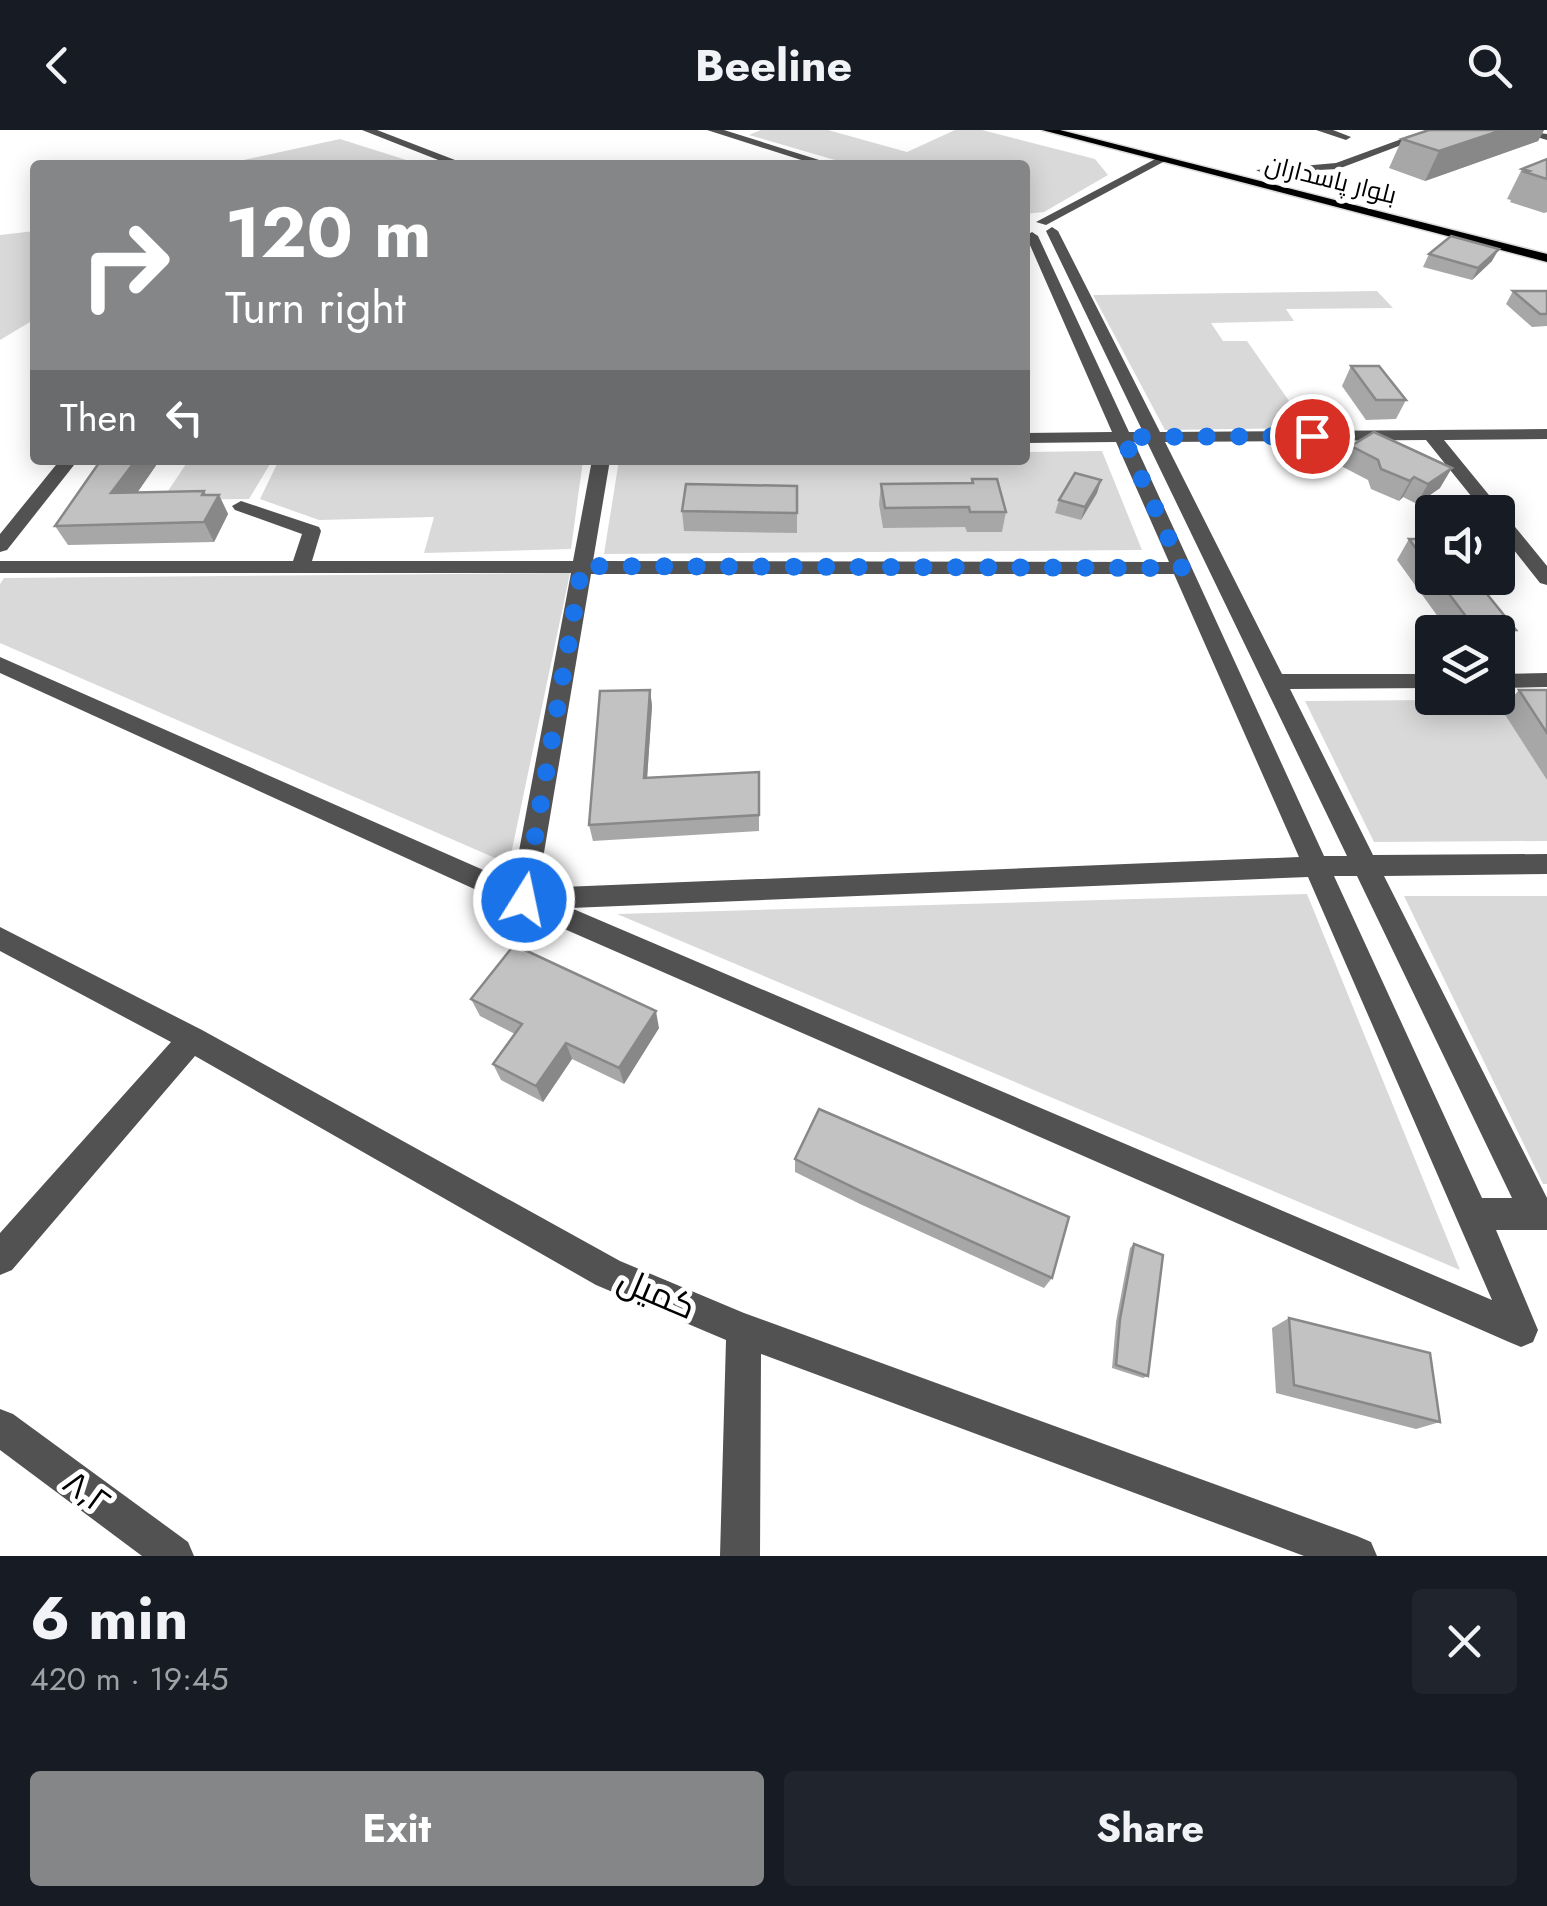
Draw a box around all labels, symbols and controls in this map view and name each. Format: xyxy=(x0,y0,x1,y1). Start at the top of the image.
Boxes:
text: Beeline xyxy=(695,33,852,98)
icon: back xyxy=(30,38,85,93)
icon: search xyxy=(1462,38,1517,93)
street label: بلوار پاسداران xyxy=(1261,145,1401,213)
text: 120 m xyxy=(225,182,431,283)
icon: right xyxy=(60,200,190,330)
text: Turn right xyxy=(225,275,406,340)
text: Then xyxy=(60,390,137,445)
icon: left xyxy=(157,390,212,445)
pin xyxy=(1270,394,1355,479)
icon: arrive xyxy=(1285,409,1340,464)
map controls xyxy=(1415,495,1515,715)
button: sound xyxy=(1415,495,1515,595)
button: layers xyxy=(1415,615,1515,715)
position arrow xyxy=(472,848,576,952)
street label: کمیل xyxy=(610,1254,704,1332)
street label: ۸٫۲ xyxy=(53,1458,121,1526)
text: 6 min xyxy=(30,1575,188,1662)
button: close xyxy=(1412,1589,1517,1694)
text: 420 m · 19:45 xyxy=(30,1656,229,1702)
button: Exit xyxy=(30,1771,764,1886)
button: Share xyxy=(784,1771,1517,1886)

